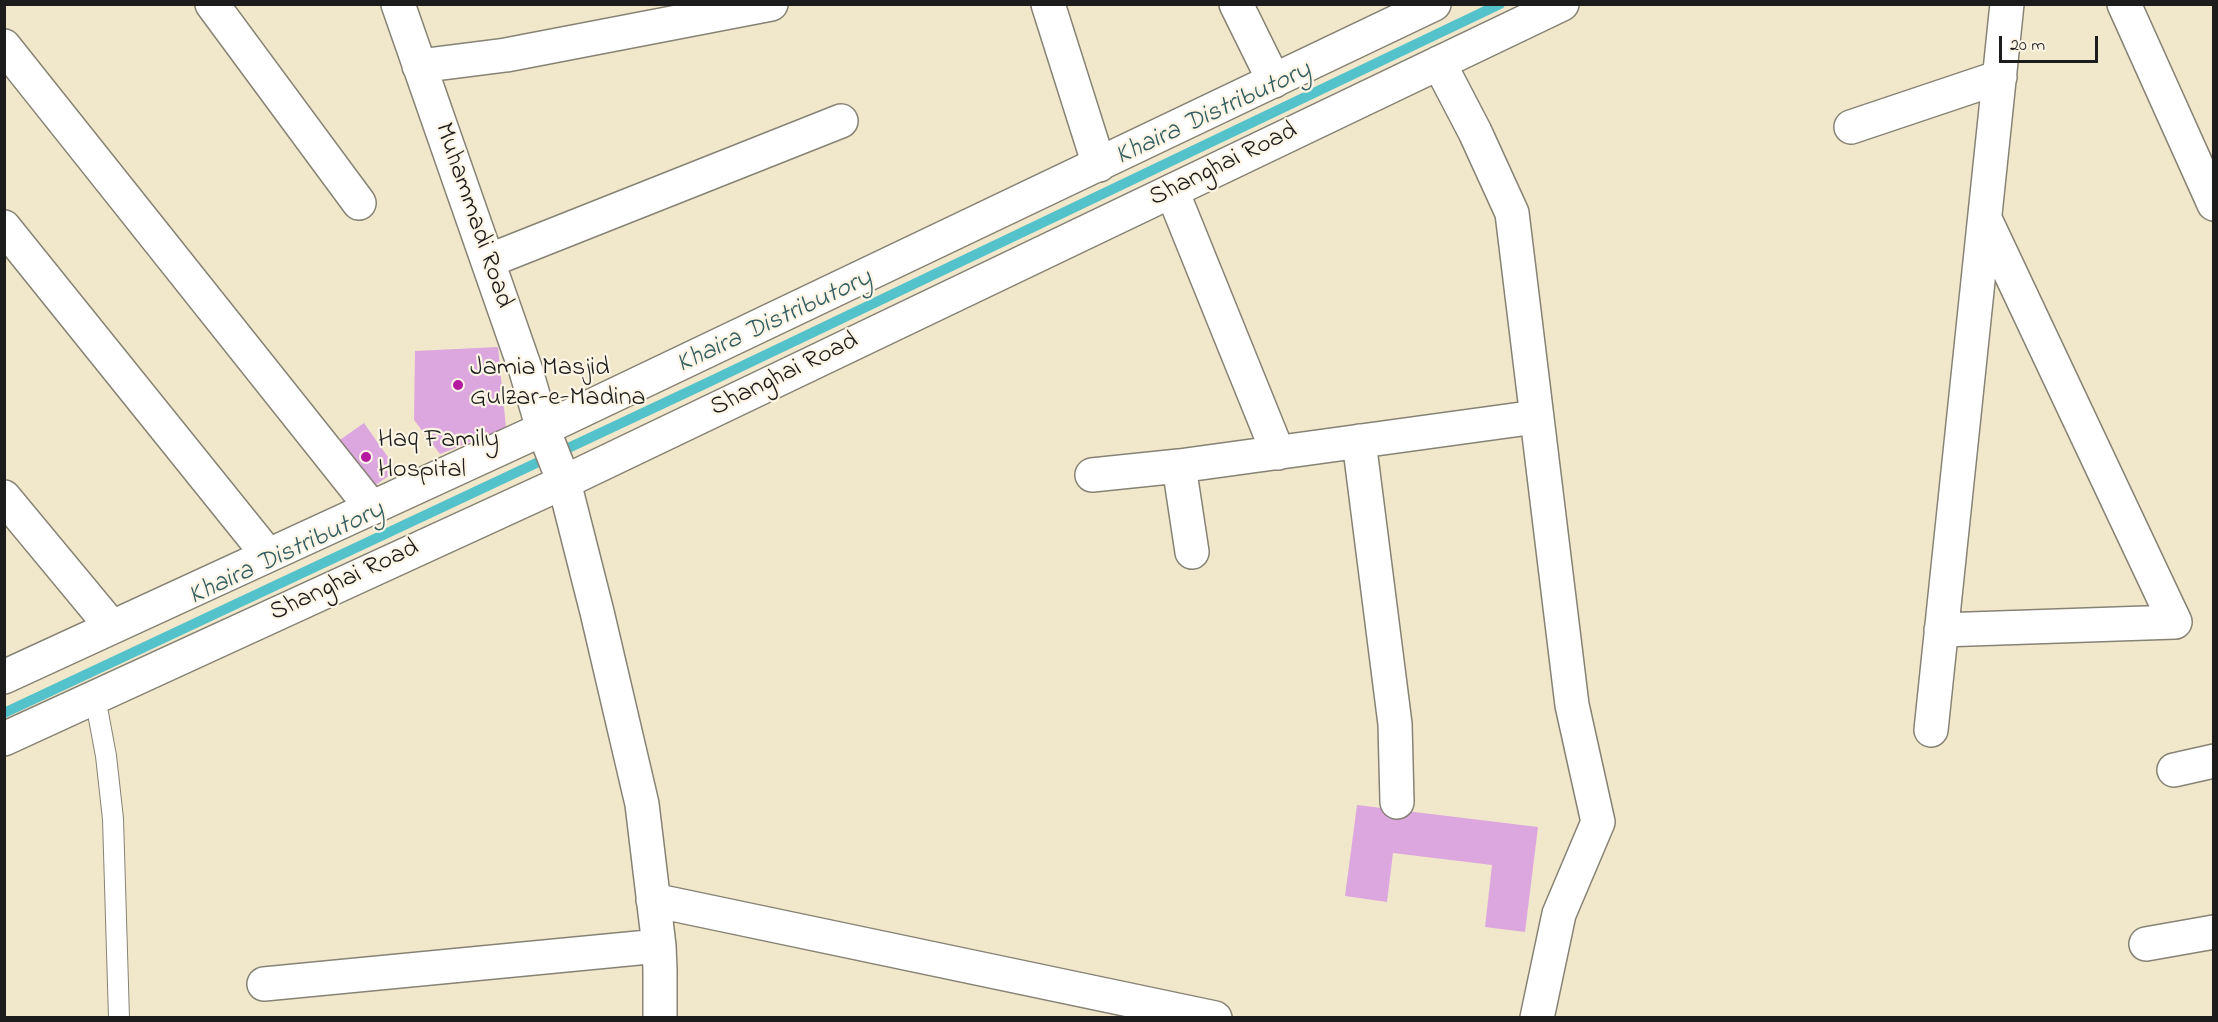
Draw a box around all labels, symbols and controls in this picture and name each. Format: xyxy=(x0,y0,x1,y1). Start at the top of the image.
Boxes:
scale bar xyxy=(2002,24,2101,62)
text: 20 m xyxy=(2010,33,2045,59)
water label: Khaira Distributory xyxy=(1111,56,1317,174)
street label: Shanghai Road xyxy=(1145,117,1303,215)
street label: Muhammadi Road xyxy=(426,119,518,313)
water label: Khaira Distributory xyxy=(672,264,878,382)
street label: Shanghai Road xyxy=(706,327,864,425)
place label: Jamia Masjid Gulzar-e-Madina xyxy=(470,354,646,416)
marker: Jamia Masjid Gulzar-e-Madina xyxy=(451,378,465,392)
place label: Haq Family Hospital xyxy=(378,426,499,488)
marker: Haq Family Hospital xyxy=(359,450,373,464)
water label: Khaira Distributory xyxy=(184,496,390,614)
street label: Shanghai Road xyxy=(266,534,424,630)

